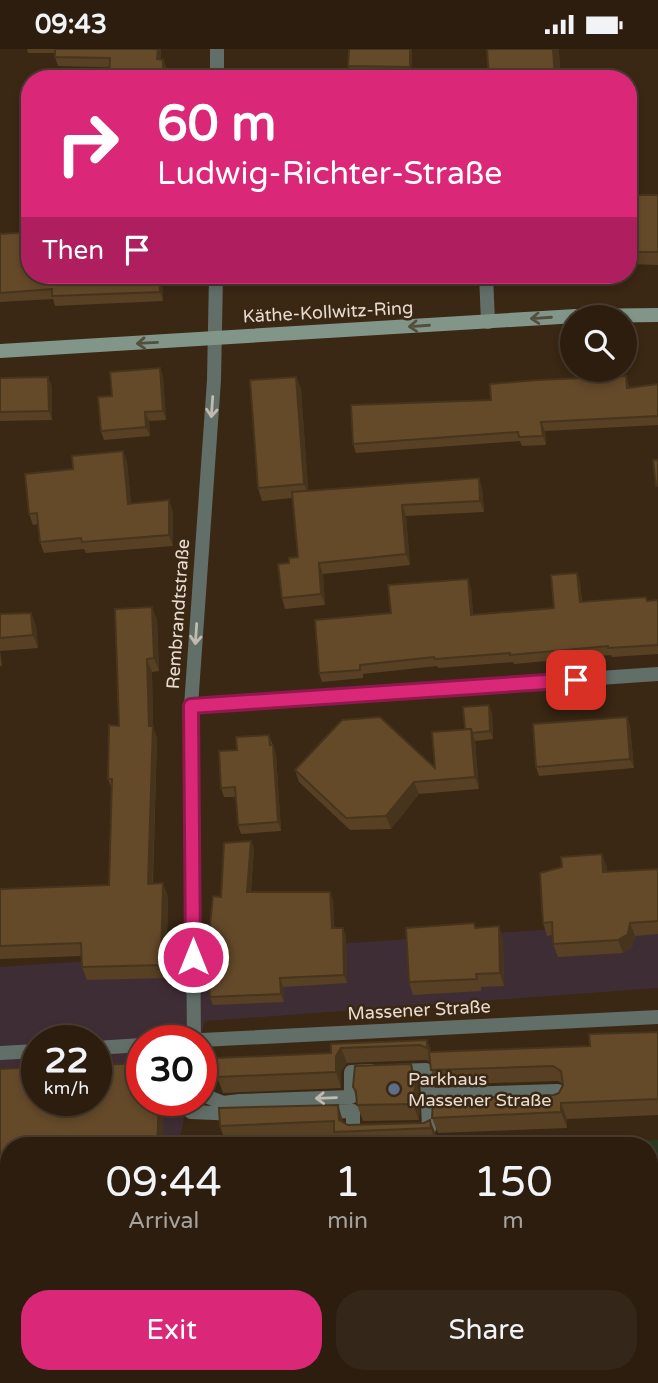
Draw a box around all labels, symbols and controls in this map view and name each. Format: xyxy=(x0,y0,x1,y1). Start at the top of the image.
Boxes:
text: 09:43 xyxy=(35,9,107,40)
text: 60 m xyxy=(157,95,276,154)
icon: right xyxy=(42,98,133,189)
text: Ludwig-Richter-Straße xyxy=(157,155,502,193)
icon: arrive xyxy=(118,231,156,269)
text: Then xyxy=(42,235,104,266)
street label: Käthe-Kollwitz-Ring xyxy=(242,297,414,327)
map controls xyxy=(560,305,637,382)
button: search xyxy=(560,305,637,382)
one-way arrow xyxy=(530,312,553,325)
one-way arrow xyxy=(409,320,431,333)
one-way arrow xyxy=(136,336,159,349)
one-way arrow xyxy=(205,395,218,418)
street label: Rembrandtstraße xyxy=(162,538,194,690)
one-way arrow xyxy=(189,622,202,645)
pin xyxy=(546,650,606,710)
icon: arrive xyxy=(557,661,595,699)
position arrow xyxy=(156,920,230,994)
street label: Massener Straße xyxy=(347,995,491,1025)
speed limit sign: 30 xyxy=(126,1025,217,1116)
text: 22 xyxy=(45,1040,88,1082)
place label: Parkhaus Massener Straße xyxy=(408,1068,551,1111)
text: km/h xyxy=(44,1077,89,1099)
marker: Parkhaus Massener Straße xyxy=(386,1081,402,1097)
one-way arrow xyxy=(314,1092,337,1105)
text: 09:44 xyxy=(105,1157,222,1208)
text: 1 xyxy=(334,1157,361,1208)
text: 150 xyxy=(473,1157,553,1208)
text: Arrival xyxy=(128,1207,199,1235)
text: min xyxy=(327,1207,368,1235)
text: m xyxy=(502,1207,524,1235)
button: Exit xyxy=(21,1290,322,1370)
button: Share xyxy=(336,1290,637,1370)

